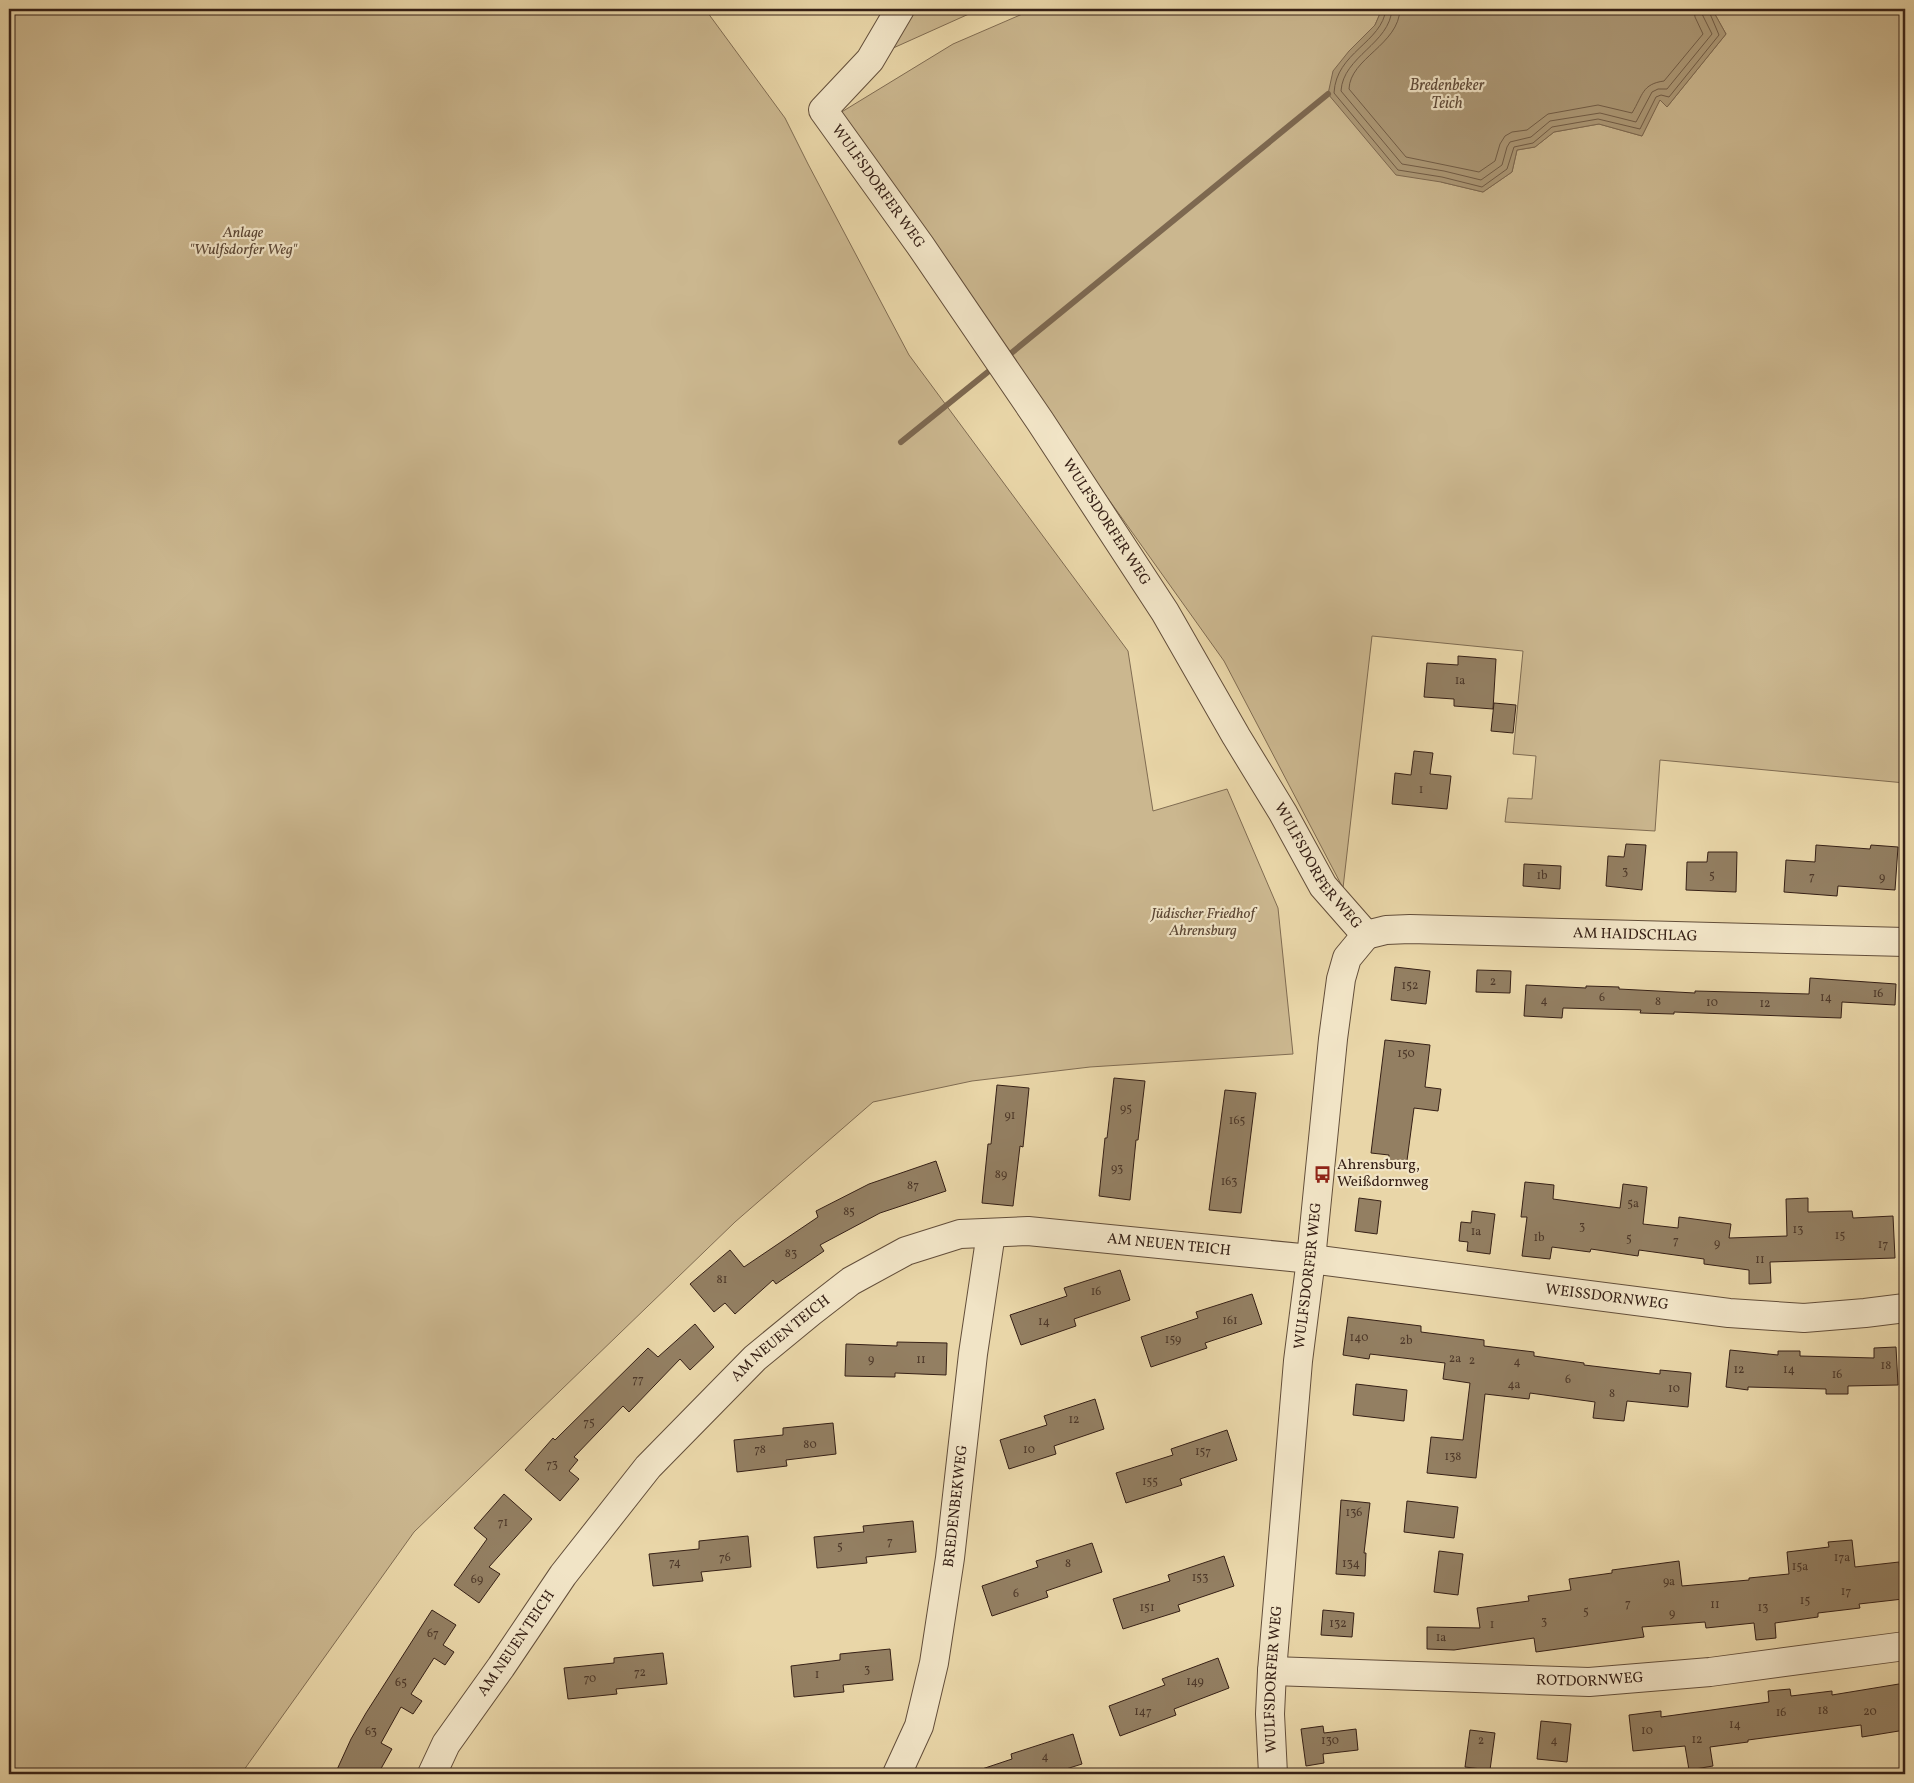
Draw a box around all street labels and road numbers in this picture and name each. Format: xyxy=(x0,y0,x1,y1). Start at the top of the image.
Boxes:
street label: WULFSDORFER WEG xyxy=(826,120,930,253)
street label: WULFSDORFER WEG xyxy=(1057,455,1155,590)
street label: WULFSDORFER WEG xyxy=(1269,799,1367,934)
street label: AM HAIDSCHLAG xyxy=(1573,923,1698,947)
street label: WULFSDORFER WEG xyxy=(1289,1201,1327,1351)
street label: AM NEUEN TEICH xyxy=(1106,1228,1232,1262)
street label: WEISSDORNWEG xyxy=(1544,1279,1670,1316)
street label: AM NEUEN TEICH xyxy=(726,1290,835,1387)
street label: BREDENBEKWEG xyxy=(938,1444,973,1569)
street label: AM NEUEN TEICH xyxy=(473,1586,560,1701)
street label: WULFSDORFER WEG xyxy=(1259,1605,1288,1753)
street label: ROTDORNWEG xyxy=(1536,1667,1644,1693)

